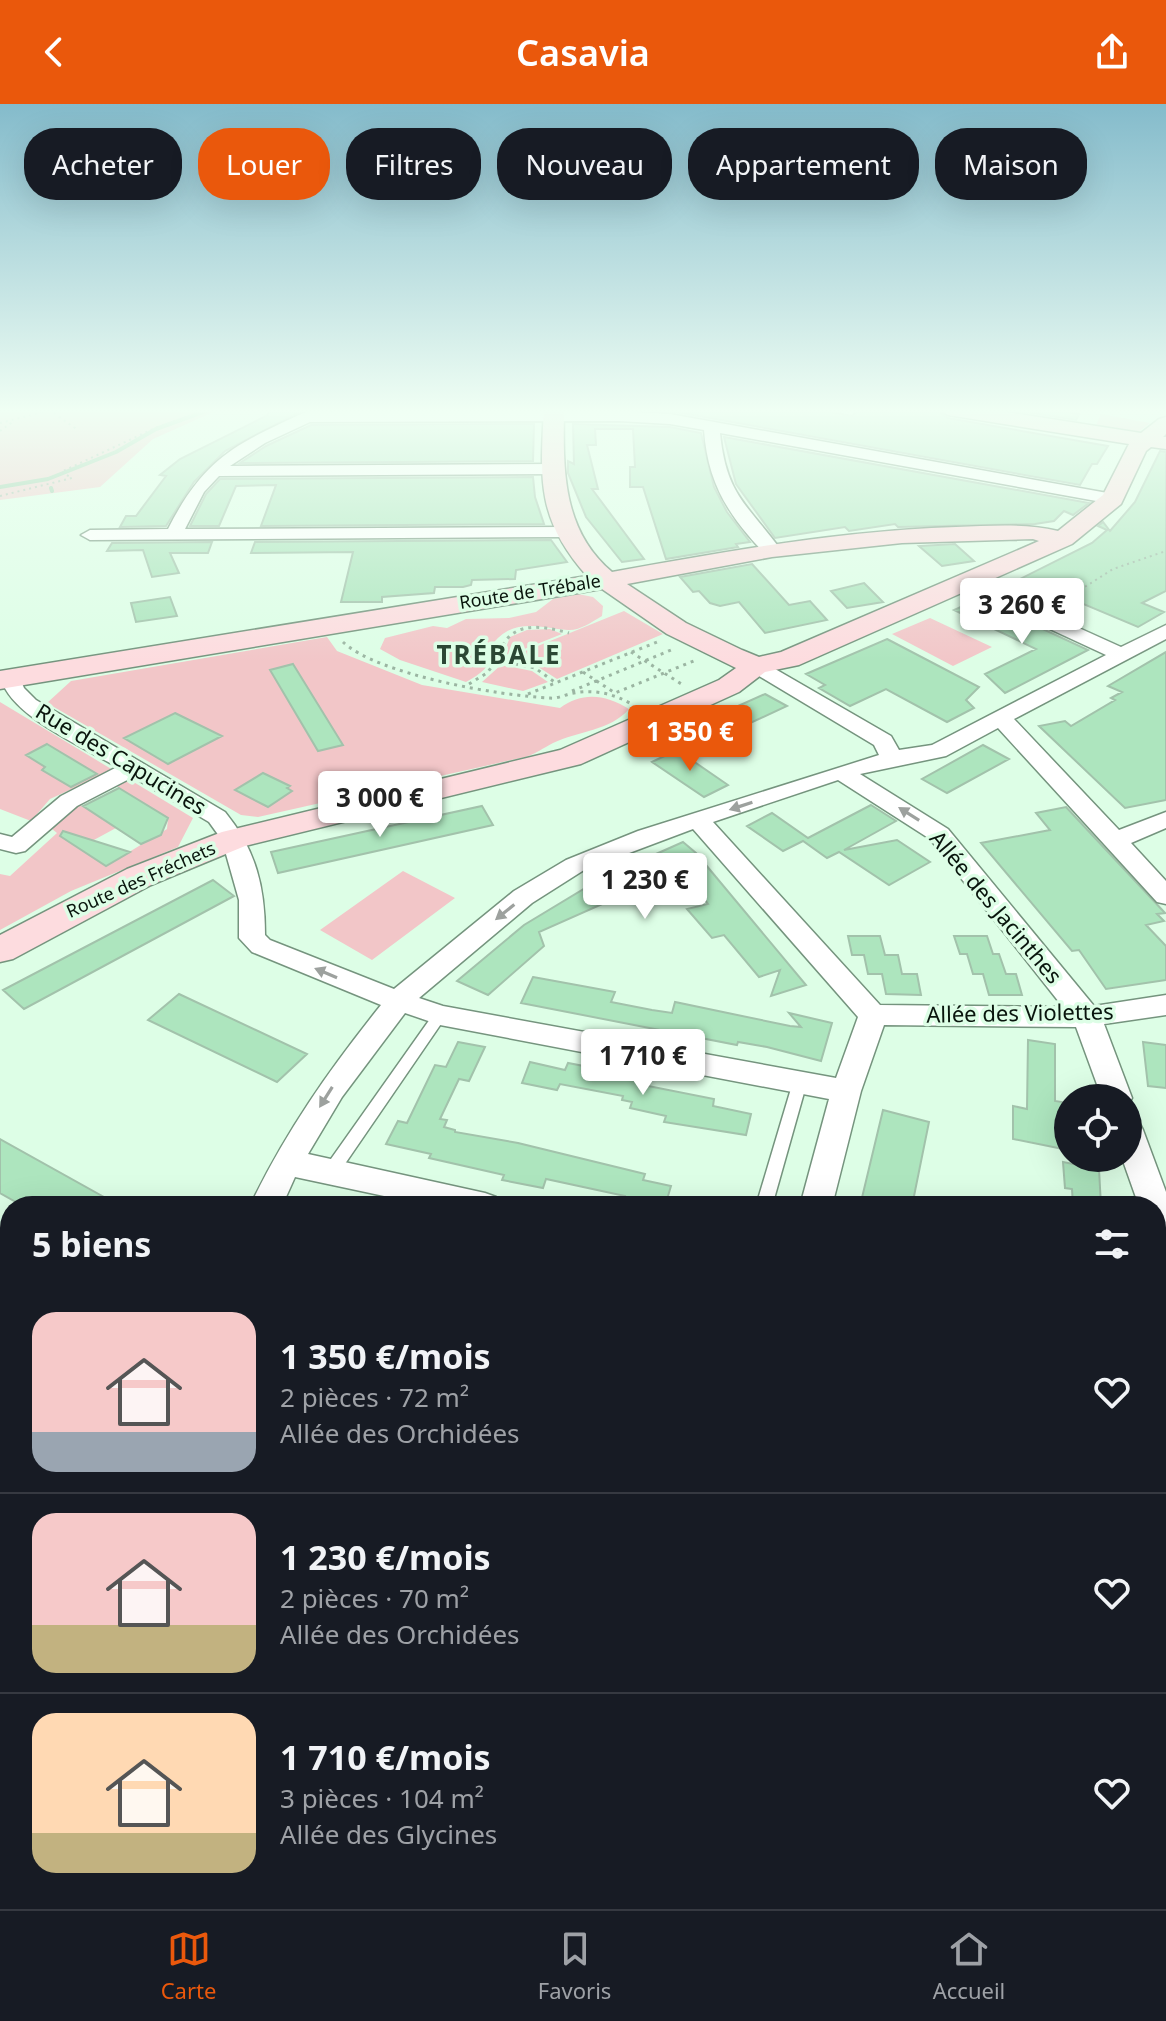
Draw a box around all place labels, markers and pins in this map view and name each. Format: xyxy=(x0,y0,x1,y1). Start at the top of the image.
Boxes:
pin: 3 260 € xyxy=(948,578,1096,646)
pin: 1 350 € xyxy=(616,705,764,773)
pin: 3 000 € xyxy=(306,771,454,839)
pin: 1 230 € xyxy=(571,853,719,921)
pin: 1 710 € xyxy=(569,1029,717,1097)

